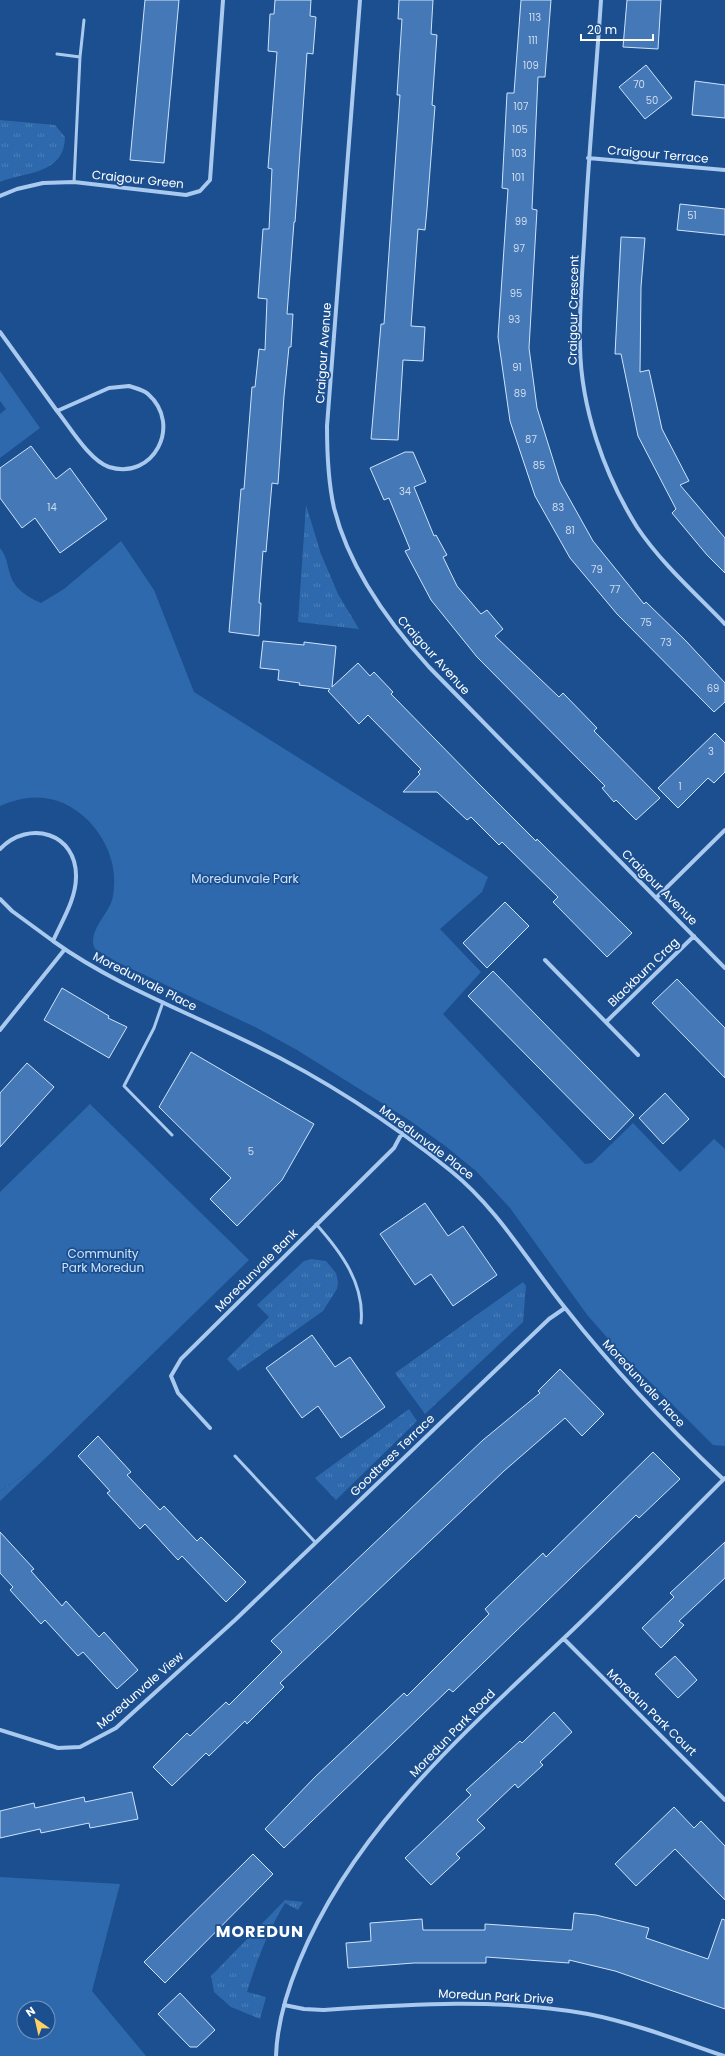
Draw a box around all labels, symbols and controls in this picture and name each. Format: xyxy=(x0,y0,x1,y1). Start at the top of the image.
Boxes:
house number: 113 xyxy=(529,10,541,25)
scale bar xyxy=(581,16,653,42)
text: 20 m xyxy=(587,21,617,38)
house number: 111 xyxy=(528,33,538,48)
house number: 109 xyxy=(523,58,539,73)
house number: 70 xyxy=(633,77,645,92)
house number: 50 xyxy=(646,93,658,108)
house number: 107 xyxy=(514,99,529,114)
house number: 105 xyxy=(512,122,528,137)
street label: Craigour Terrace xyxy=(607,141,709,167)
house number: 103 xyxy=(511,146,527,161)
street label: Craigour Green xyxy=(91,166,185,192)
house number: 101 xyxy=(512,170,524,185)
house number: 51 xyxy=(687,208,697,223)
house number: 99 xyxy=(515,214,527,229)
house number: 97 xyxy=(513,241,525,256)
street label: Craigour Crescent xyxy=(564,255,582,365)
house number: 95 xyxy=(510,286,522,301)
street label: Craigour Avenue xyxy=(311,302,335,404)
house number: 93 xyxy=(508,312,520,327)
house number: 91 xyxy=(512,360,522,375)
house number: 89 xyxy=(514,386,526,401)
house number: 87 xyxy=(525,432,537,447)
house number: 85 xyxy=(533,458,545,473)
house number: 34 xyxy=(399,484,411,499)
house number: 14 xyxy=(47,500,57,515)
house number: 83 xyxy=(552,500,564,515)
house number: 81 xyxy=(565,523,575,538)
house number: 79 xyxy=(591,562,603,577)
house number: 77 xyxy=(610,582,621,597)
street label: Craigour Avenue xyxy=(394,612,474,698)
house number: 75 xyxy=(640,615,652,630)
house number: 73 xyxy=(660,635,672,650)
house number: 69 xyxy=(707,681,719,696)
house number: 3 xyxy=(708,744,714,759)
house number: 1 xyxy=(678,779,682,794)
street label: Craigour Avenue xyxy=(618,845,702,929)
park label: Moredunvale Park xyxy=(191,870,300,887)
street label: Blackburn Crag xyxy=(604,934,682,1010)
street label: Moredunvale Place xyxy=(90,947,200,1015)
street label: Moredunvale Place xyxy=(376,1101,478,1183)
house number: 5 xyxy=(248,1144,254,1159)
street label: Moredunvale Bank xyxy=(211,1224,302,1315)
park label: Community Park Moredun xyxy=(62,1245,144,1276)
street label: Moredunvale Place xyxy=(599,1335,689,1431)
street label: Goodtrees Terrace xyxy=(346,1410,438,1500)
street label: Moredunvale View xyxy=(93,1647,187,1733)
street label: Moredun Park Court xyxy=(603,1665,701,1759)
street label: Moredun Park Road xyxy=(405,1685,499,1781)
district label: MOREDUN xyxy=(216,1920,304,1943)
street label: Moredun Park Drive xyxy=(438,1984,554,2008)
north arrow xyxy=(16,2000,56,2040)
text: N xyxy=(23,2003,38,2021)

